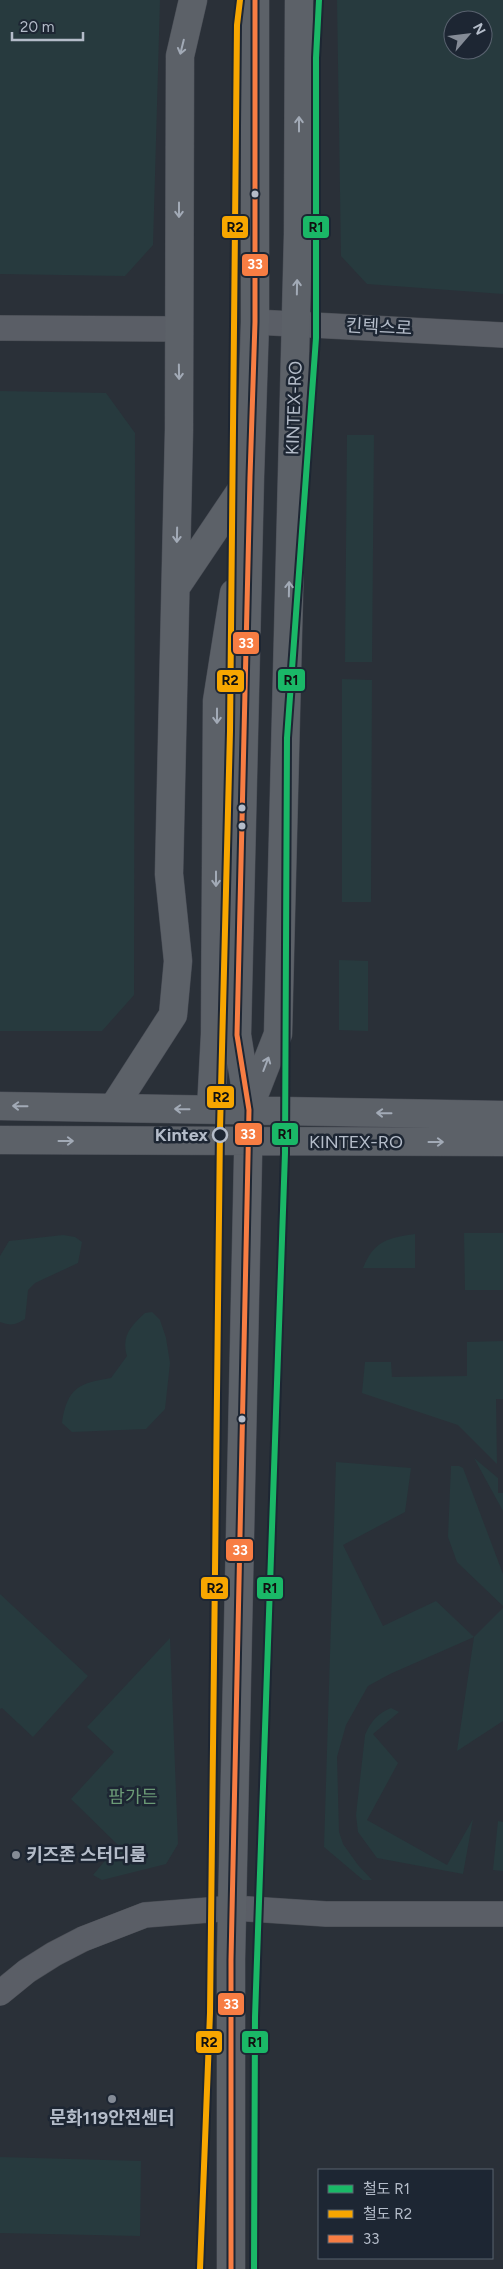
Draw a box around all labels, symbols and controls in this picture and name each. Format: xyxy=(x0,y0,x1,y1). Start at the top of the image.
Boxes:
scale bar xyxy=(12,10,84,42)
north arrow xyxy=(443,10,493,60)
text: 20 m xyxy=(20,18,54,36)
text: N xyxy=(469,20,489,38)
one-way arrow xyxy=(177,39,186,55)
one-way arrow xyxy=(294,116,304,132)
unlabelled marker xyxy=(250,189,260,199)
one-way arrow xyxy=(174,201,184,217)
line badge: R2 xyxy=(221,215,249,239)
line badge: R1 xyxy=(302,215,330,239)
text: R2 xyxy=(226,219,244,236)
text: R1 xyxy=(309,219,323,236)
line badge: 33 xyxy=(241,253,269,277)
text: 33 xyxy=(247,256,263,273)
one-way arrow xyxy=(292,279,302,295)
street label: 킨텍스로 xyxy=(345,314,413,340)
street label: KINTEX-RO xyxy=(281,361,307,455)
one-way arrow xyxy=(174,364,184,380)
one-way arrow xyxy=(172,526,182,542)
one-way arrow xyxy=(284,581,294,598)
line badge: 33 xyxy=(232,631,260,655)
text: 33 xyxy=(238,635,254,652)
line badge: R1 xyxy=(277,668,306,692)
line badge: R2 xyxy=(216,669,245,693)
text: R2 xyxy=(221,672,239,689)
text: R1 xyxy=(284,672,298,689)
one-way arrow xyxy=(212,708,222,724)
unlabelled marker xyxy=(237,803,247,813)
unlabelled marker xyxy=(237,821,247,831)
one-way arrow xyxy=(211,870,221,886)
one-way arrow xyxy=(262,1057,272,1072)
line badge: R2 xyxy=(206,1085,235,1109)
text: R2 xyxy=(212,1089,230,1106)
one-way arrow xyxy=(12,1101,28,1111)
one-way arrow xyxy=(175,1104,191,1114)
one-way arrow xyxy=(377,1108,393,1117)
line badge: 33 xyxy=(234,1122,263,1146)
line badge: R1 xyxy=(271,1122,299,1146)
place label: Kintex xyxy=(155,1124,208,1146)
text: 33 xyxy=(240,1126,256,1143)
text: R1 xyxy=(278,1126,292,1143)
marker: Kintex xyxy=(212,1127,228,1143)
street label: KINTEX-RO xyxy=(309,1131,403,1153)
one-way arrow xyxy=(58,1136,74,1145)
one-way arrow xyxy=(428,1137,444,1147)
unlabelled marker xyxy=(237,1414,247,1424)
line badge: 33 xyxy=(225,1538,254,1562)
text: 33 xyxy=(232,1542,248,1559)
line badge: R2 xyxy=(200,1576,229,1600)
line badge: R1 xyxy=(256,1576,284,1600)
text: R2 xyxy=(206,1580,224,1597)
text: R1 xyxy=(263,1580,277,1597)
park label: 팜가든 xyxy=(108,1786,158,1808)
place label: 키즈존 스터디룸 xyxy=(26,1844,146,1866)
marker: 키즈존 스터디룸 xyxy=(10,1849,22,1861)
line badge: 33 xyxy=(217,1992,245,2016)
text: 33 xyxy=(223,1996,239,2013)
line badge: R2 xyxy=(195,2030,223,2054)
line badge: R1 xyxy=(241,2030,269,2054)
text: R2 xyxy=(200,2034,218,2051)
text: R1 xyxy=(248,2034,262,2051)
marker: 문화119안전센터 xyxy=(106,2093,118,2105)
place label: 문화119안전센터 xyxy=(50,2107,175,2129)
legend xyxy=(318,2169,493,2259)
text: 철도 R1 xyxy=(363,2180,410,2198)
text: 철도 R2 xyxy=(363,2205,412,2223)
text: 33 xyxy=(363,2230,379,2248)

